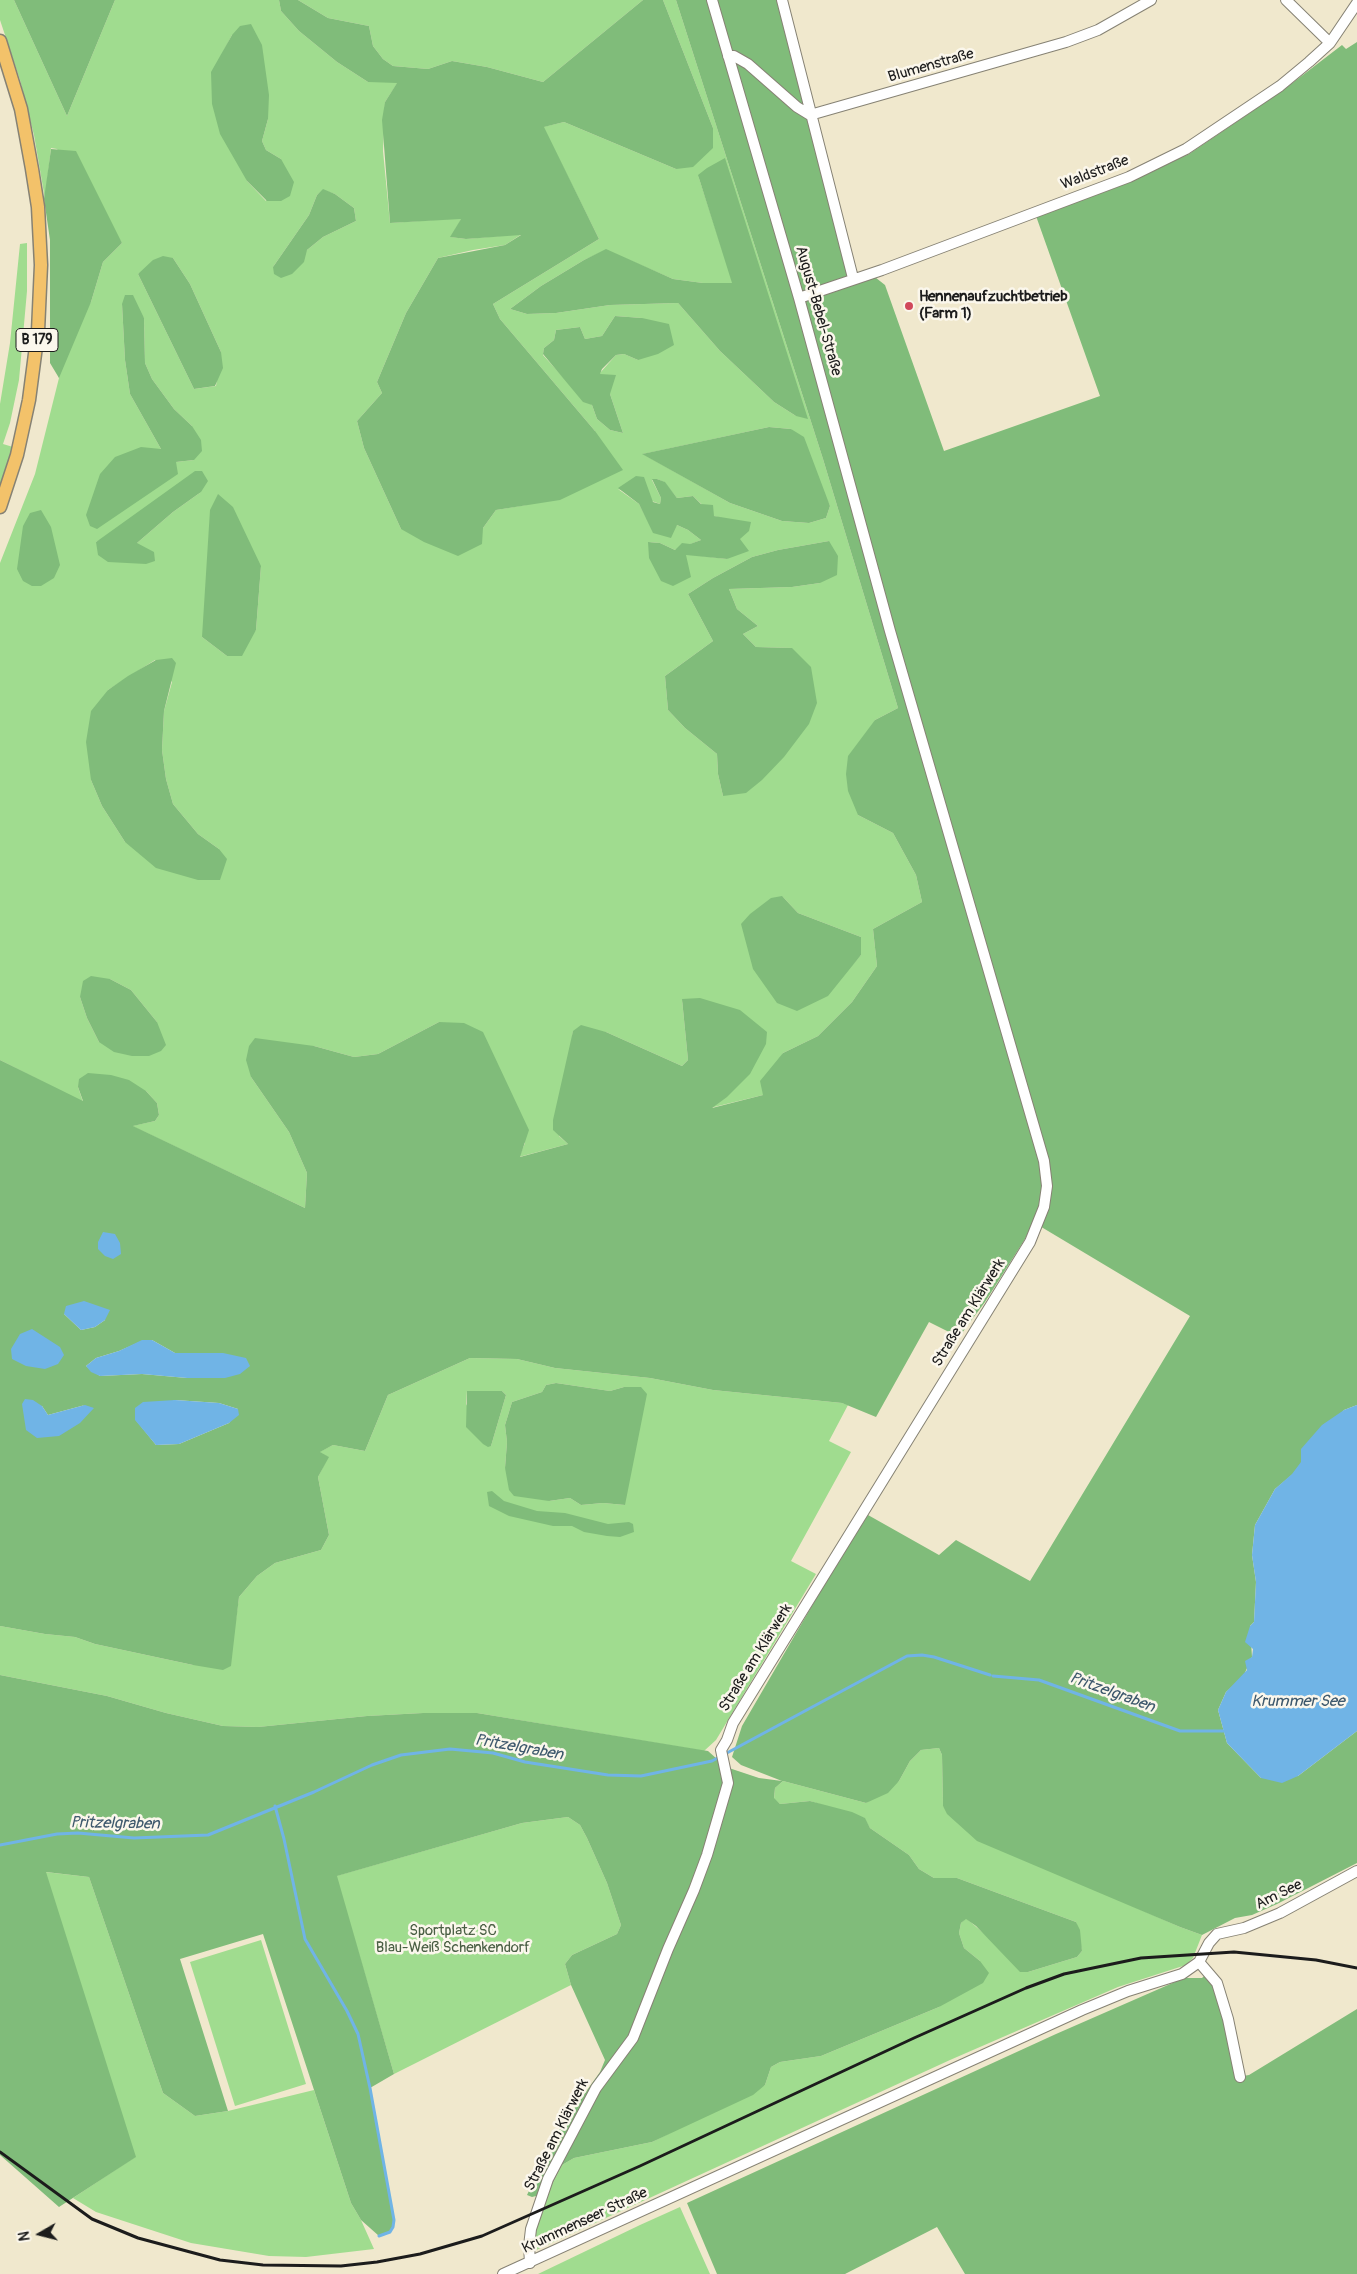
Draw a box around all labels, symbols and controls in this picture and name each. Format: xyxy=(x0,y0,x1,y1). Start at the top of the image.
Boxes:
street label: Blumenstraße xyxy=(886,45,976,87)
street label: Waldstraße xyxy=(1058,152,1132,194)
street label: August-Bebel-Straße xyxy=(791,244,845,378)
place label: Hennenaufzuchtbetrieb (Farm 1) xyxy=(919,288,1068,323)
marker: Hennenaufzuchtbetrieb (Farm 1) xyxy=(903,300,915,312)
road number: B 179 xyxy=(16,328,58,352)
street label: Straße am Klärwerk xyxy=(929,1256,1009,1370)
street label: Straße am Klärwerk xyxy=(716,1601,796,1715)
water label: Pritzelgraben xyxy=(1067,1669,1157,1717)
water label: Krummer See xyxy=(1251,1692,1345,1712)
water label: Pritzelgraben xyxy=(473,1731,565,1765)
water label: Pritzelgraben xyxy=(70,1814,160,1834)
street label: Am See xyxy=(1253,1876,1305,1914)
park label: Sportplatz SC Blau-Weiß Schenkendorf xyxy=(376,1922,530,1957)
street label: Straße am Klärwerk xyxy=(521,2076,593,2194)
street label: Krummenseer Straße xyxy=(519,2184,651,2258)
north arrow xyxy=(15,2209,65,2259)
text: N xyxy=(16,2230,34,2242)

